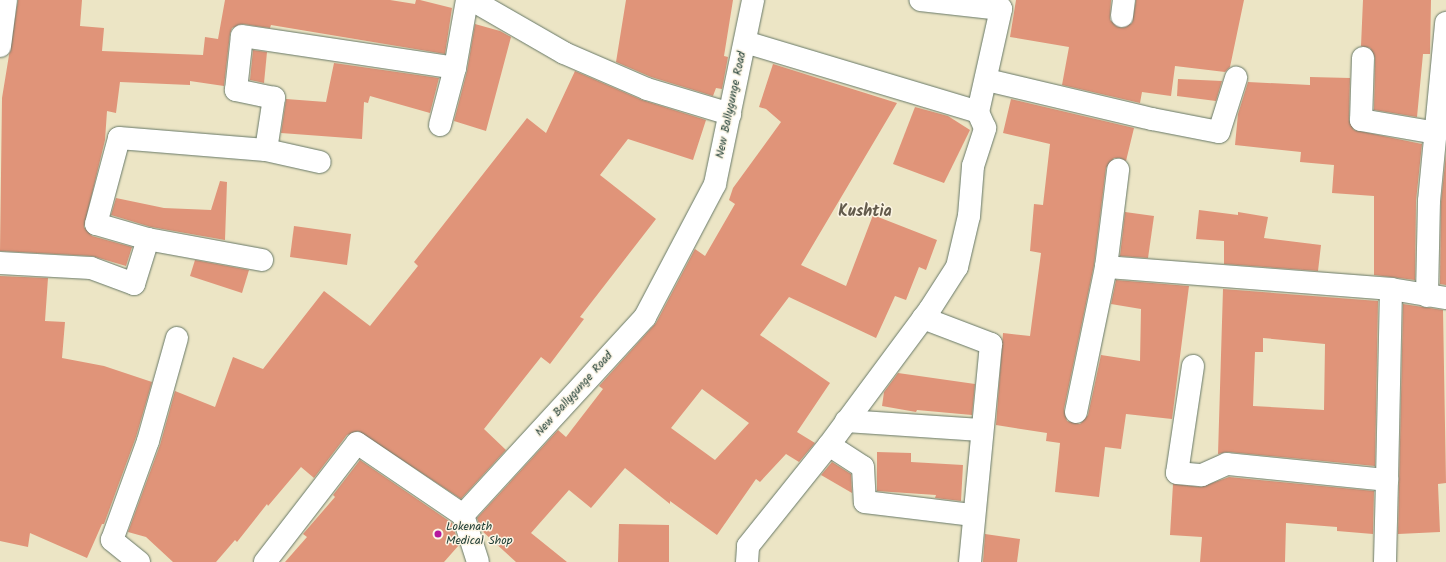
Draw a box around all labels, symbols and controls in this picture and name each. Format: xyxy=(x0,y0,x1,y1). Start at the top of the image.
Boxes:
street label: New Ballygunge Road xyxy=(713,50,749,160)
district label: Kushtia xyxy=(838,202,892,222)
street label: New Ballygunge Road xyxy=(532,349,616,439)
place label: Lokenath Medical Shop xyxy=(446,520,512,548)
marker: Lokenath Medical Shop xyxy=(433,529,443,539)

